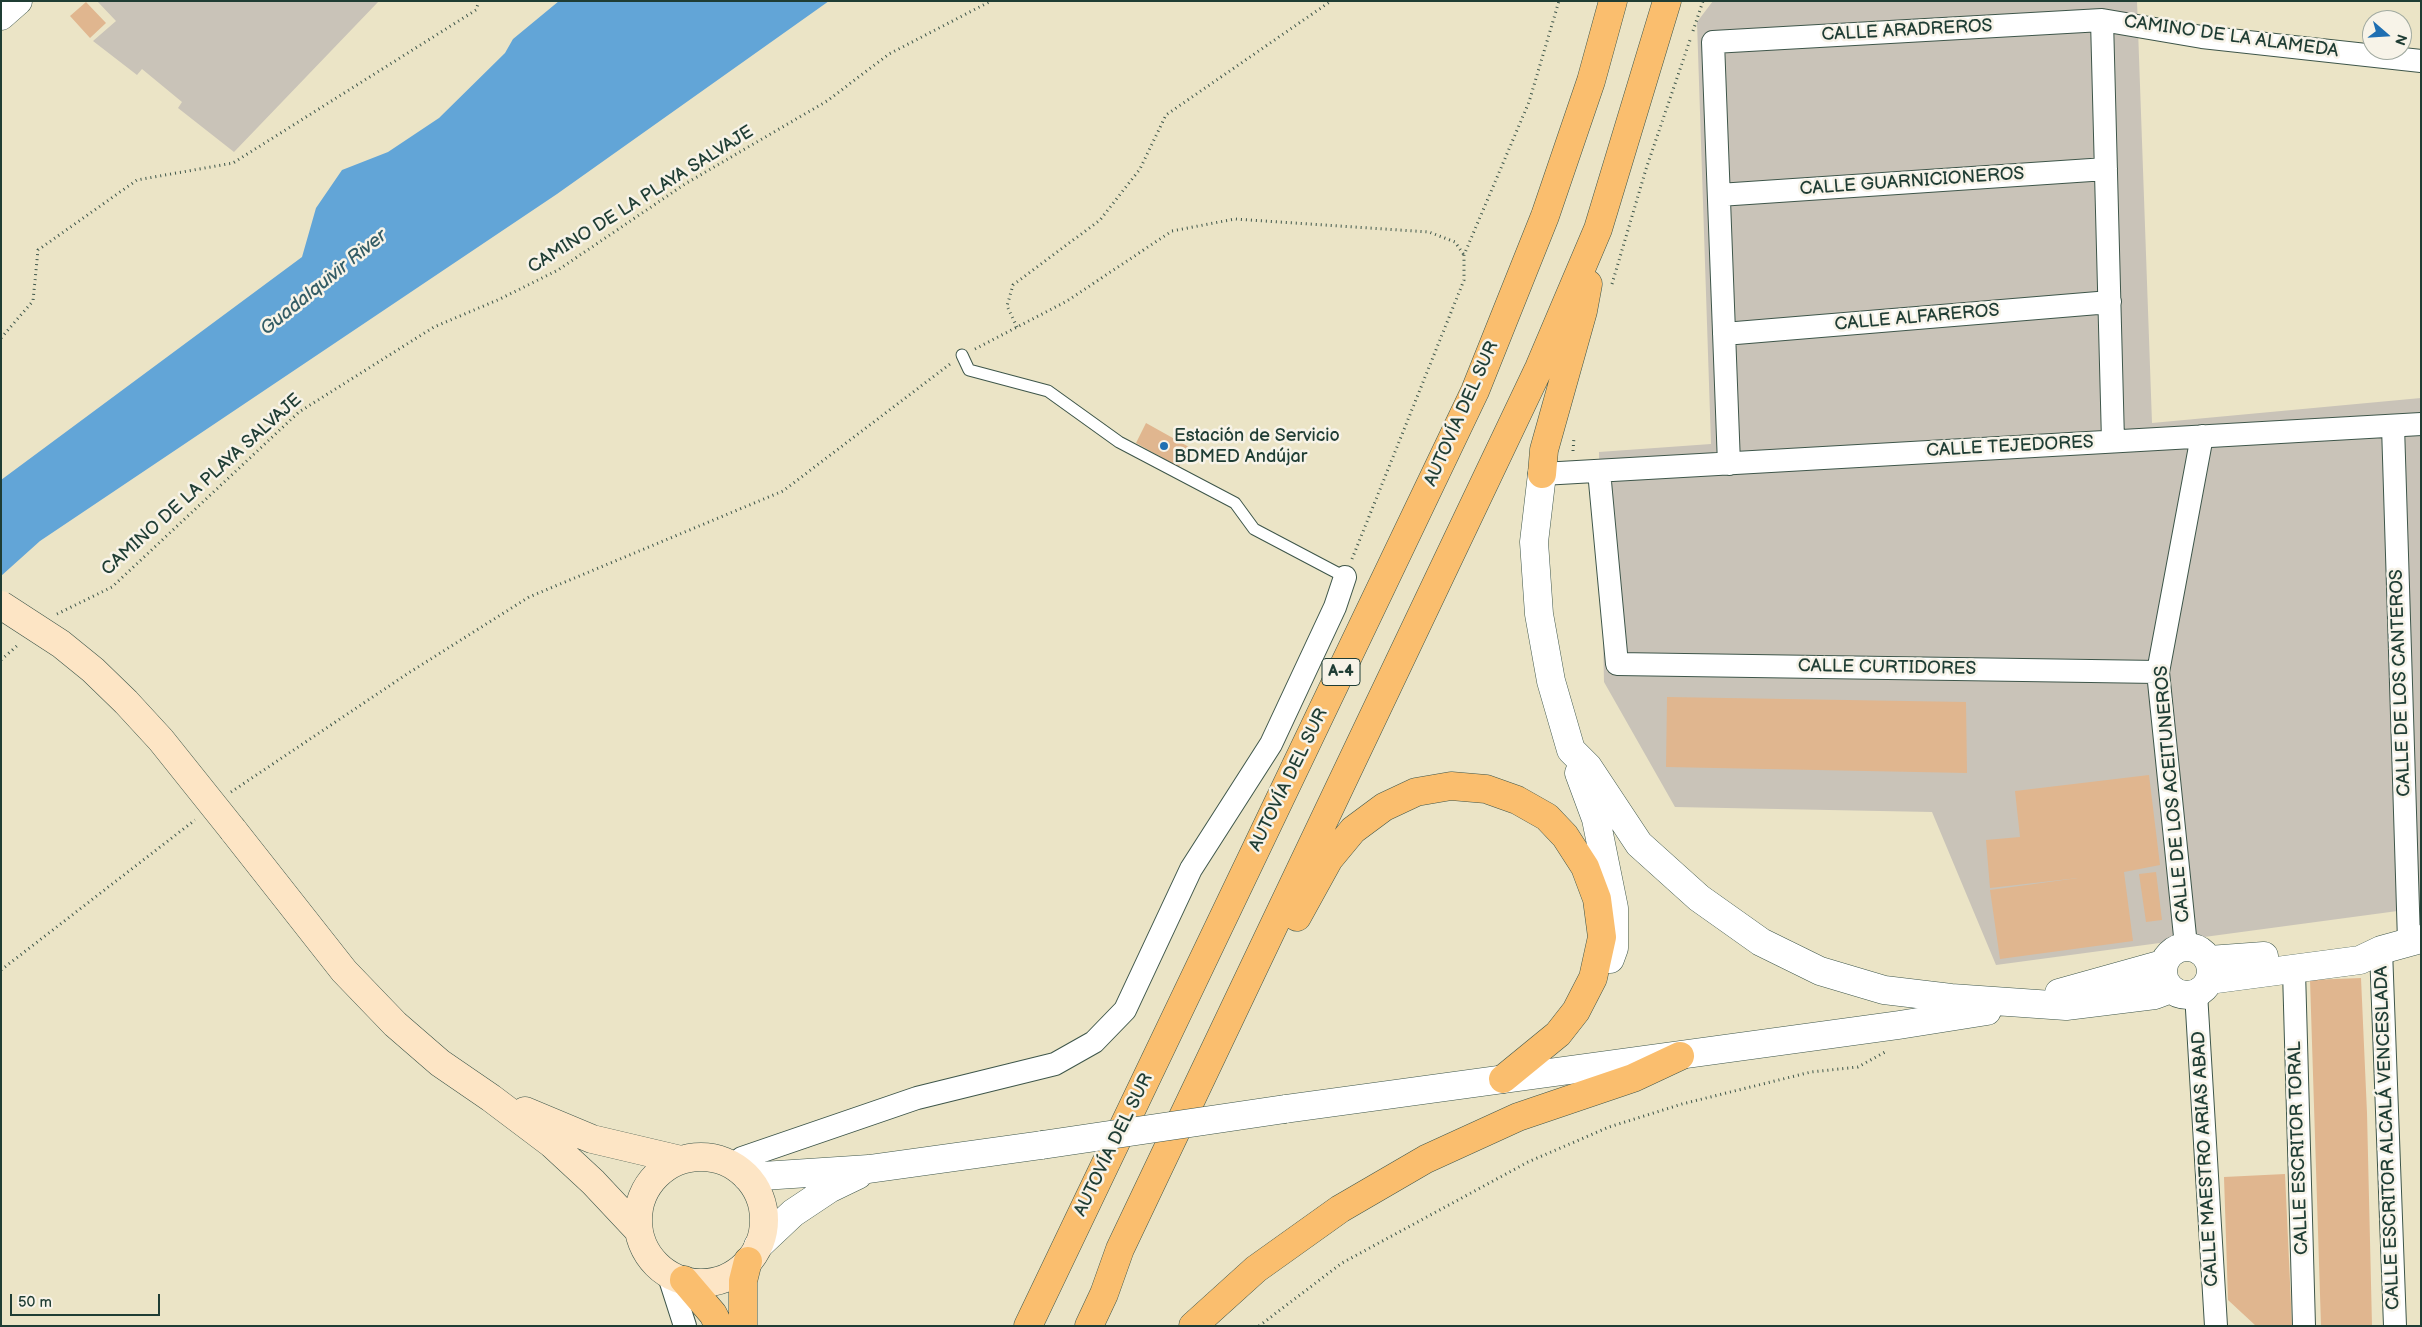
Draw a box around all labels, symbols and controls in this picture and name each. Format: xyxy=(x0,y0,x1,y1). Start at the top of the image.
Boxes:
north arrow xyxy=(2362,10,2412,60)
street label: CAMINO DE LA ALAMEDA xyxy=(2122,11,2340,63)
street label: CALLE ARADREROS xyxy=(1821,16,1993,46)
text: N xyxy=(2391,32,2410,47)
street label: CAMINO DE LA PLAYA SALVAJE xyxy=(524,121,758,279)
street label: CALLE GUARNICIONEROS xyxy=(1799,163,2025,201)
water label: Guadalquivir River xyxy=(256,225,392,341)
street label: CALLE ALFAREROS xyxy=(1834,300,2000,336)
street label: AUTOVÍA DEL SUR xyxy=(1420,338,1504,490)
street label: CAMINO DE LA PLAYA SALVAJE xyxy=(98,389,306,581)
place label: Estación de Servicio BDMED Andújar xyxy=(1174,425,1340,468)
street label: CALLE TEJEDORES xyxy=(1926,432,2094,462)
marker: Estación de Servicio BDMED Andújar xyxy=(1158,440,1170,452)
street label: CALLE DE LOS CANTEROS xyxy=(2386,569,2416,797)
street label: CALLE CURTIDORES xyxy=(1798,656,1976,680)
road number: A-4 xyxy=(1322,659,1360,686)
street label: CALLE DE LOS ACEITUNEROS xyxy=(2151,665,2195,923)
street label: AUTOVÍA DEL SUR xyxy=(1245,705,1333,855)
street label: CALLE ESCRITOR ALCALÁ VENCESLADA xyxy=(2371,966,2405,1310)
street label: CALLE MAESTRO ARIAS ABAD xyxy=(2189,1031,2223,1287)
street label: CALLE ESCRITOR TORAL xyxy=(2284,1041,2314,1255)
street label: AUTOVÍA DEL SUR xyxy=(1070,1070,1158,1220)
scale bar xyxy=(12,1284,162,1316)
text: 50 m xyxy=(18,1293,52,1312)

